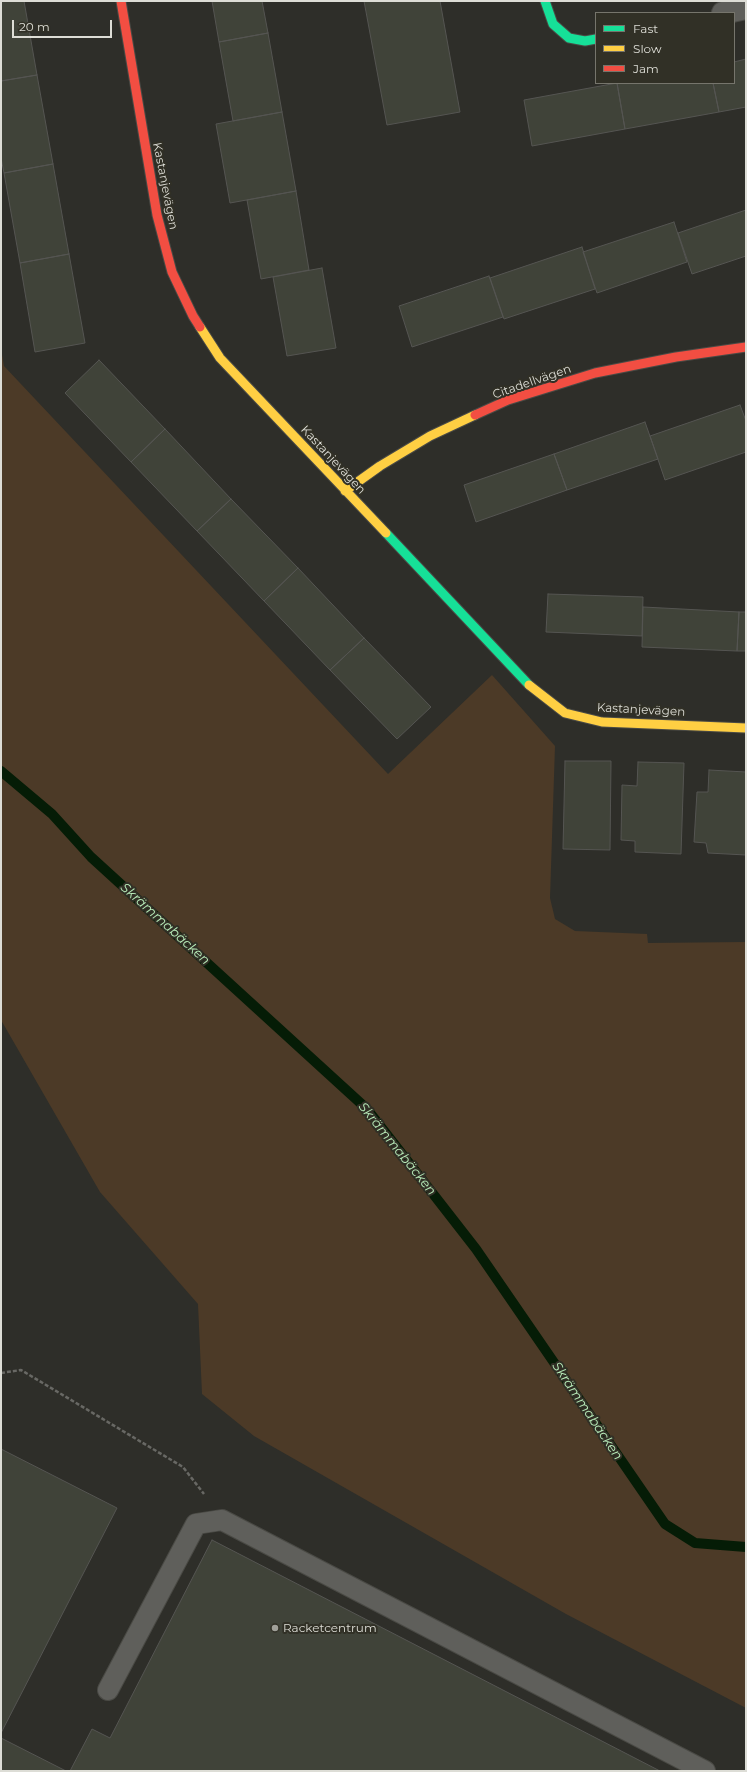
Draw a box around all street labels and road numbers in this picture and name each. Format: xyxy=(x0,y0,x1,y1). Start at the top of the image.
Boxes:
street label: Kastanjevägen xyxy=(149,141,181,231)
street label: Citadellvägen xyxy=(491,362,573,402)
street label: Kastanjevägen xyxy=(298,423,368,497)
street label: Kastanjevägen xyxy=(596,700,686,720)

